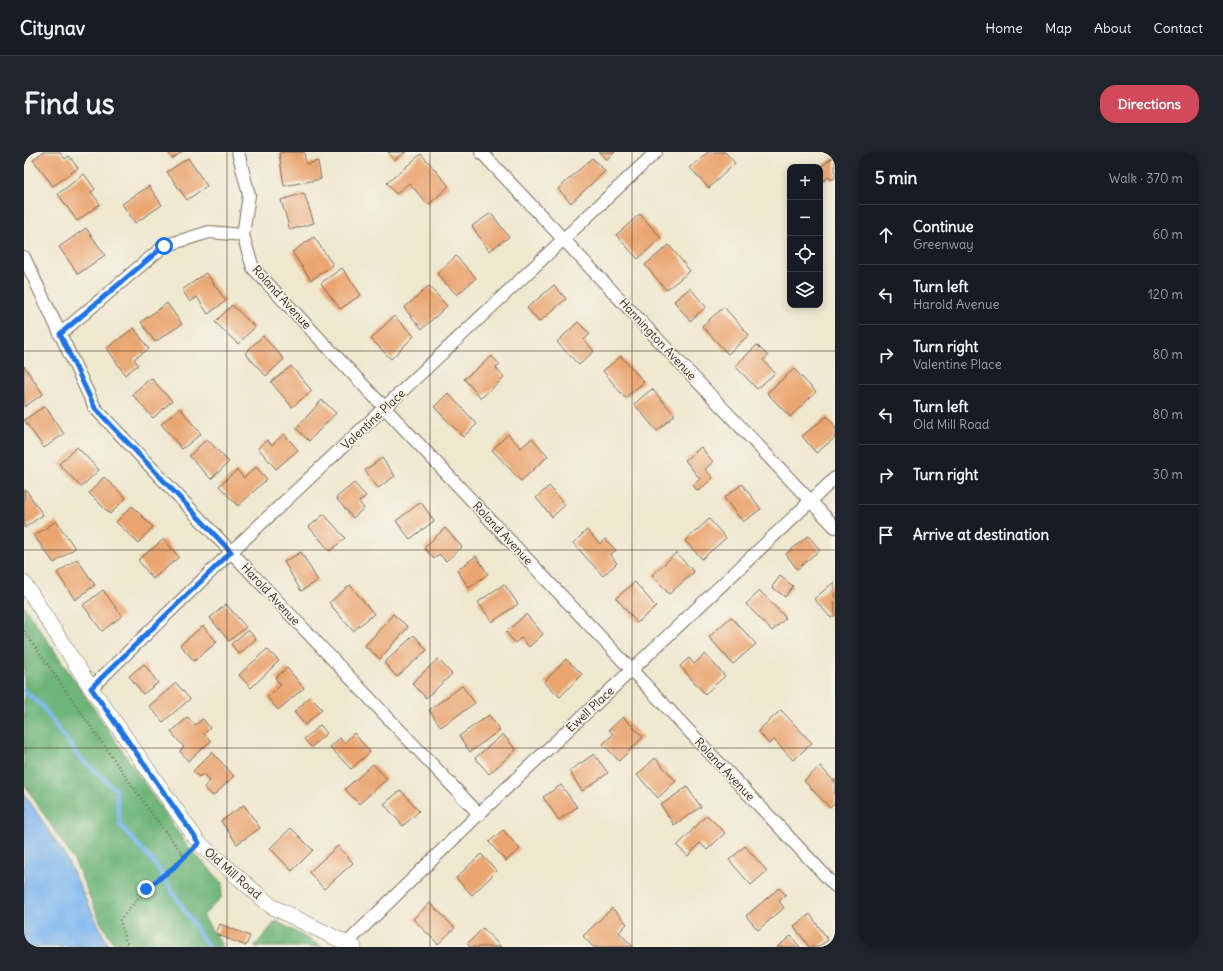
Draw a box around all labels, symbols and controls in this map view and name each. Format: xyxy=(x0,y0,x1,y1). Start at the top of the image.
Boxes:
text: Citynav xyxy=(20,16,85,40)
text: Home xyxy=(985,19,1023,37)
text: Map xyxy=(1045,19,1072,37)
text: About xyxy=(1094,19,1132,37)
text: Contact xyxy=(1154,19,1203,37)
button: Directions xyxy=(1100,85,1199,123)
text: Find us xyxy=(24,86,115,122)
map controls xyxy=(787,164,823,308)
button: + xyxy=(787,164,823,200)
text: 5 min xyxy=(875,167,917,189)
text: Walk · 370 m xyxy=(1109,170,1183,187)
button: − xyxy=(787,200,823,236)
text: Continue xyxy=(913,217,974,236)
icon: ahead xyxy=(875,224,897,246)
text: 60 m xyxy=(1152,226,1183,243)
button: locate xyxy=(787,236,823,272)
text: Greenway xyxy=(913,236,974,253)
route start xyxy=(155,237,173,255)
street label: Roland Avenue xyxy=(249,262,315,332)
button: layers xyxy=(787,272,823,308)
text: Turn left xyxy=(913,277,968,296)
icon: left xyxy=(875,284,897,306)
text: 120 m xyxy=(1148,286,1183,303)
street label: Hannington Avenue xyxy=(616,295,700,383)
text: Harold Avenue xyxy=(913,296,999,313)
text: Turn right xyxy=(913,337,978,356)
icon: right xyxy=(875,344,897,366)
text: 80 m xyxy=(1152,346,1183,363)
text: Valentine Place xyxy=(913,356,1002,373)
street label: Valentine Place xyxy=(338,386,408,452)
text: Turn left xyxy=(913,397,968,416)
icon: left xyxy=(875,404,897,426)
text: 80 m xyxy=(1152,406,1183,423)
text: Old Mill Road xyxy=(913,416,990,433)
icon: right xyxy=(875,464,897,486)
text: Turn right xyxy=(913,465,978,484)
text: 30 m xyxy=(1153,466,1183,483)
street label: Roland Avenue xyxy=(470,498,536,568)
icon: arrive xyxy=(875,524,897,546)
text: Arrive at destination xyxy=(913,525,1049,544)
street label: Harold Avenue xyxy=(238,560,304,628)
street label: Ewell Place xyxy=(563,683,617,735)
street label: Roland Avenue xyxy=(692,734,758,804)
street label: Old Mill Road xyxy=(201,844,265,902)
route end xyxy=(137,880,155,898)

